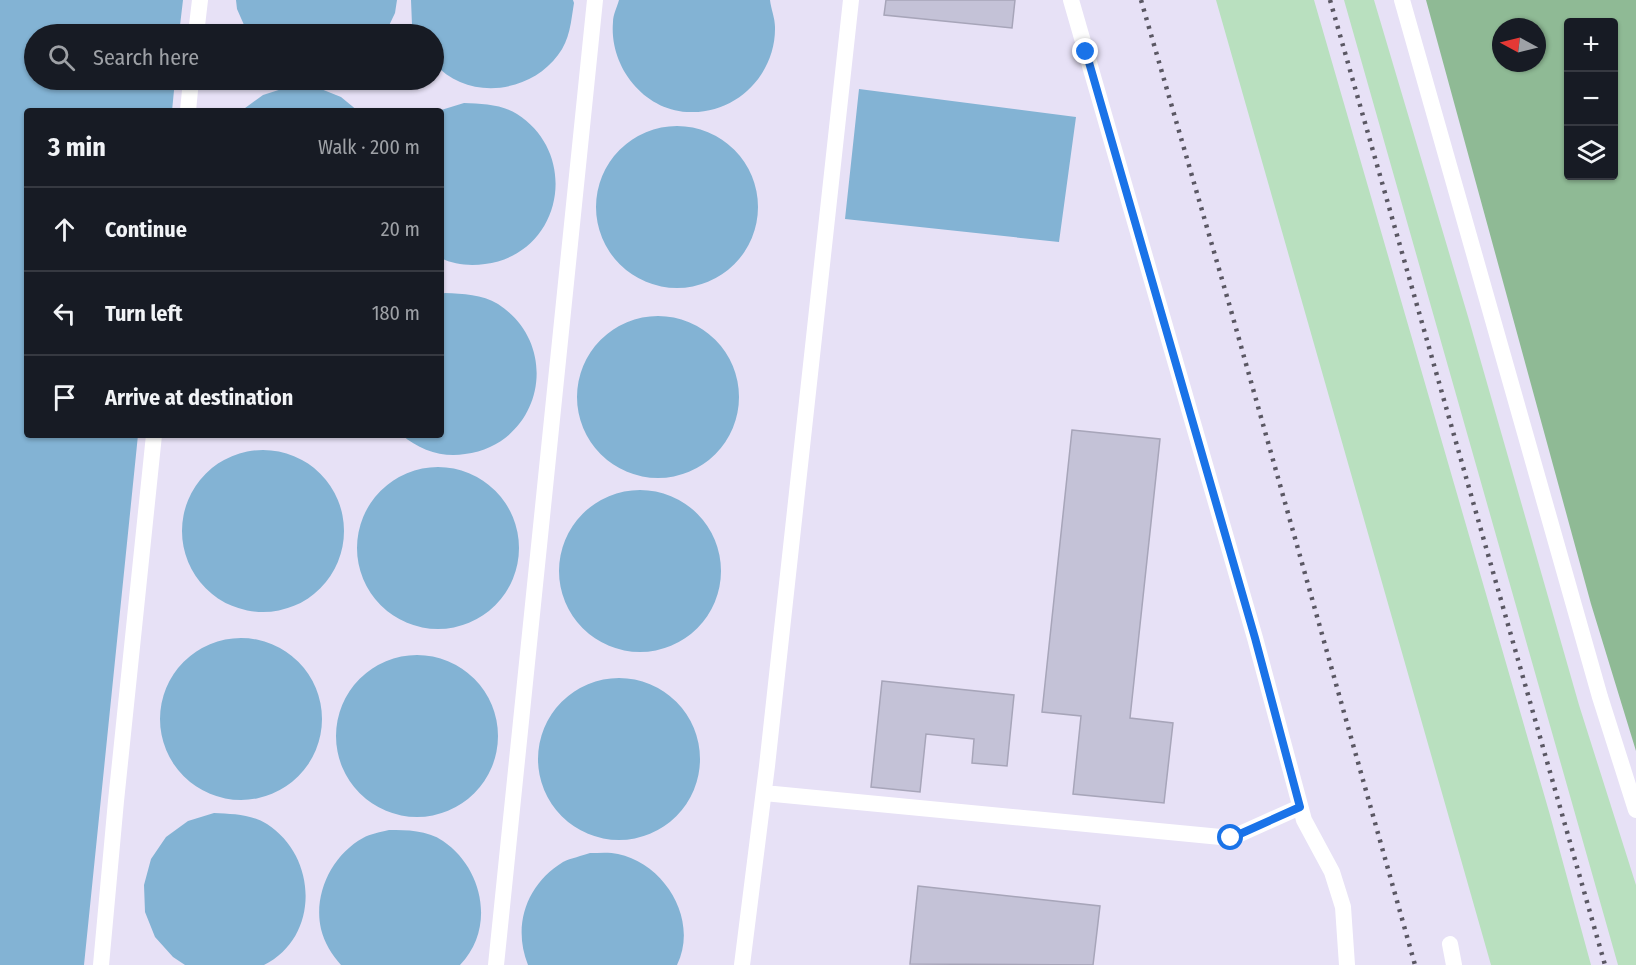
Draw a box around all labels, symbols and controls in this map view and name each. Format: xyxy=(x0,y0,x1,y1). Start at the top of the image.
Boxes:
north arrow xyxy=(1492,18,1546,72)
map controls xyxy=(1564,18,1618,180)
button: + xyxy=(1564,18,1618,72)
search box xyxy=(24,24,444,90)
route end xyxy=(1072,38,1098,64)
icon: search xyxy=(45,41,78,74)
text: Search here xyxy=(93,44,199,71)
button: − xyxy=(1564,72,1618,126)
button: layers xyxy=(1564,126,1618,180)
text: 3 min xyxy=(48,132,106,163)
text: Walk · 200 m xyxy=(318,135,420,159)
icon: ahead xyxy=(48,213,81,246)
text: Continue xyxy=(105,216,187,243)
text: 20 m xyxy=(381,217,420,241)
icon: left xyxy=(48,297,81,330)
text: Turn left xyxy=(105,300,183,327)
text: 180 m xyxy=(372,301,420,325)
icon: arrive xyxy=(48,381,81,414)
text: Arrive at destination xyxy=(105,384,293,411)
route start xyxy=(1217,824,1243,850)

